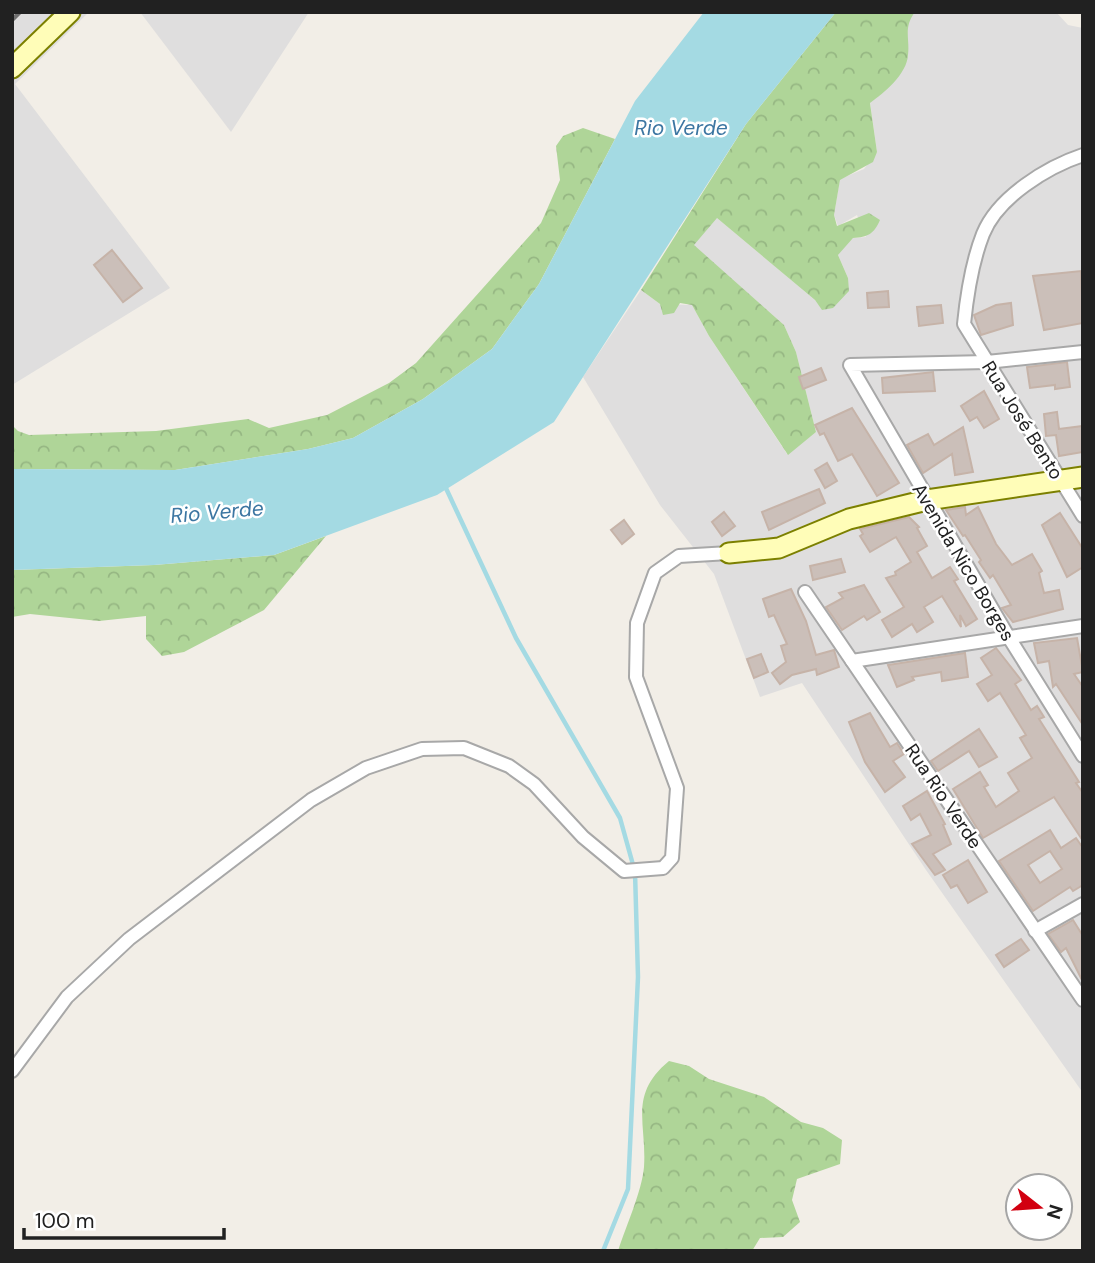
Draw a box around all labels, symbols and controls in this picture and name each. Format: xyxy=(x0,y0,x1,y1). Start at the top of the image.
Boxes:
water label: Rio Verde xyxy=(634,114,728,142)
street label: Rua José Bento xyxy=(976,356,1069,484)
street label: Avenida Nico Borges xyxy=(907,479,1021,646)
water label: Rio Verde xyxy=(169,494,265,530)
street label: Rua Rio Verde xyxy=(899,739,988,854)
north arrow xyxy=(1004,1172,1074,1242)
scale bar xyxy=(24,1196,224,1240)
text: N xyxy=(1041,1202,1069,1222)
text: 100 m xyxy=(35,1207,95,1235)

